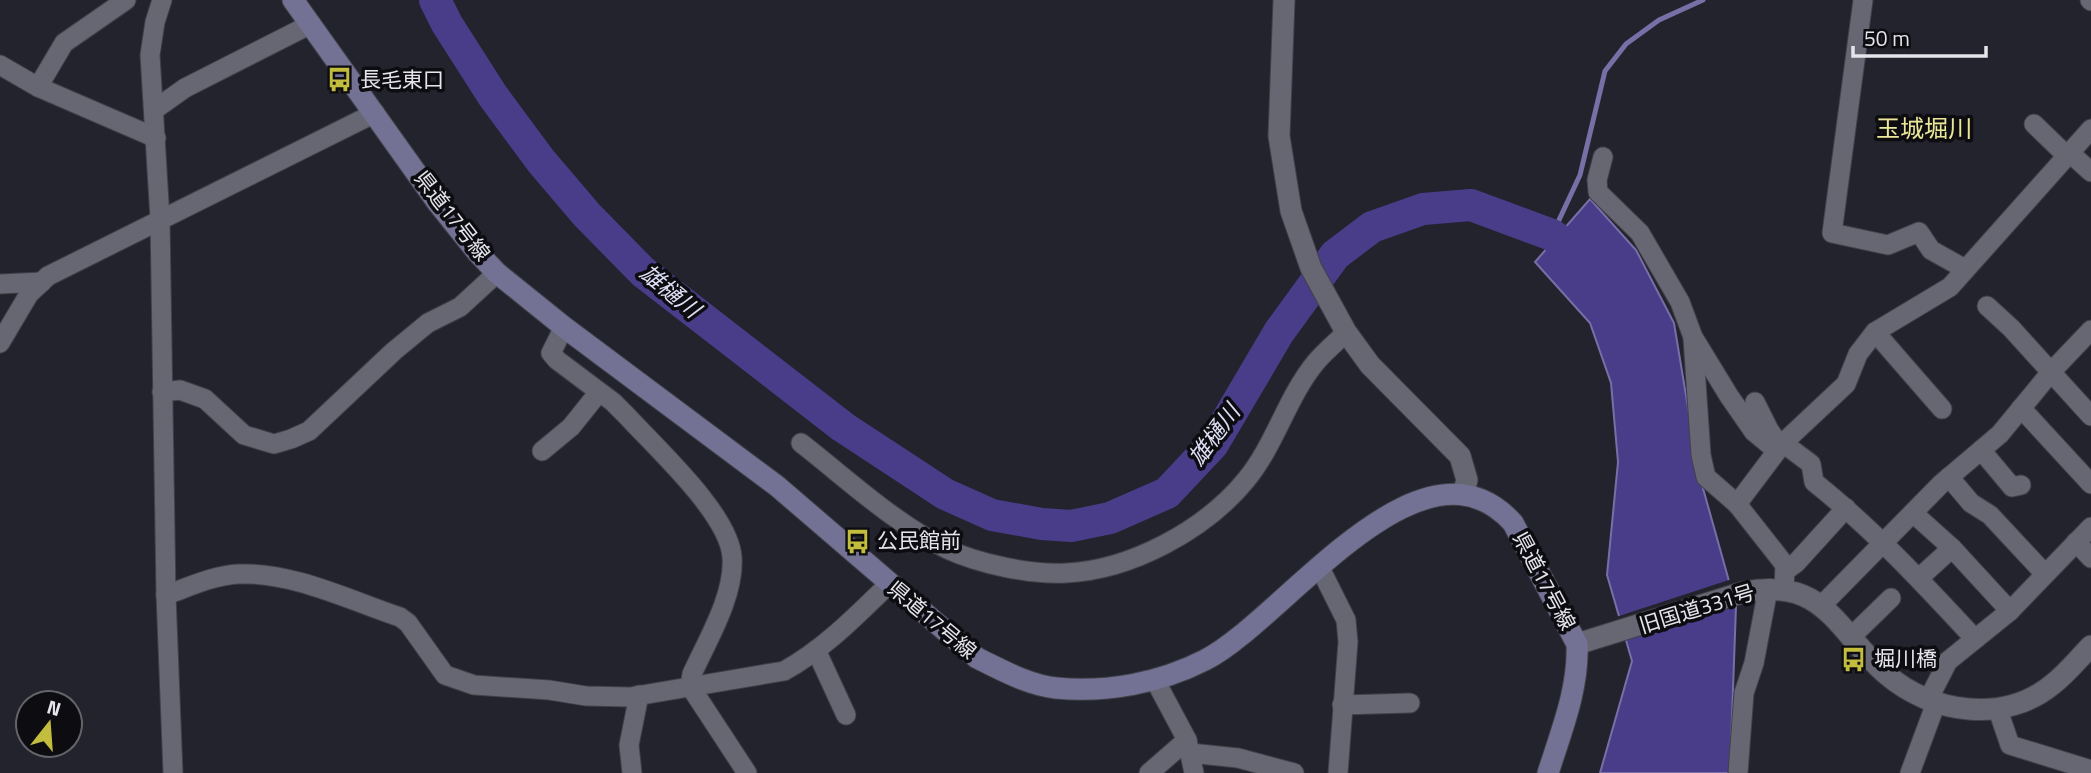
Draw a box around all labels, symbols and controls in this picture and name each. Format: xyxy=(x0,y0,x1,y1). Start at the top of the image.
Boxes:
scale bar xyxy=(1853,14,1986,58)
text: 50 m xyxy=(1864,22,1910,54)
place label: 長毛東口 xyxy=(360,63,444,95)
bus stop icon: 長毛東口 xyxy=(326,66,354,94)
district label: 玉城堀川 xyxy=(1876,110,1972,146)
street label: 県道17号線 xyxy=(407,163,498,268)
water label: 雄樋川 xyxy=(632,255,710,328)
water label: 雄樋川 xyxy=(1179,394,1250,473)
place label: 公民館前 xyxy=(877,524,961,556)
street label: 県道17号線 xyxy=(1506,526,1584,636)
bus stop icon: 公民館前 xyxy=(843,527,871,555)
street label: 県道17号線 xyxy=(881,572,984,666)
street label: 旧国道331号 xyxy=(1635,575,1758,641)
place label: 堀川橋 xyxy=(1874,642,1937,674)
bus stop icon: 堀川橋 xyxy=(1840,645,1868,673)
north arrow xyxy=(14,689,84,759)
text: N xyxy=(44,691,65,723)

